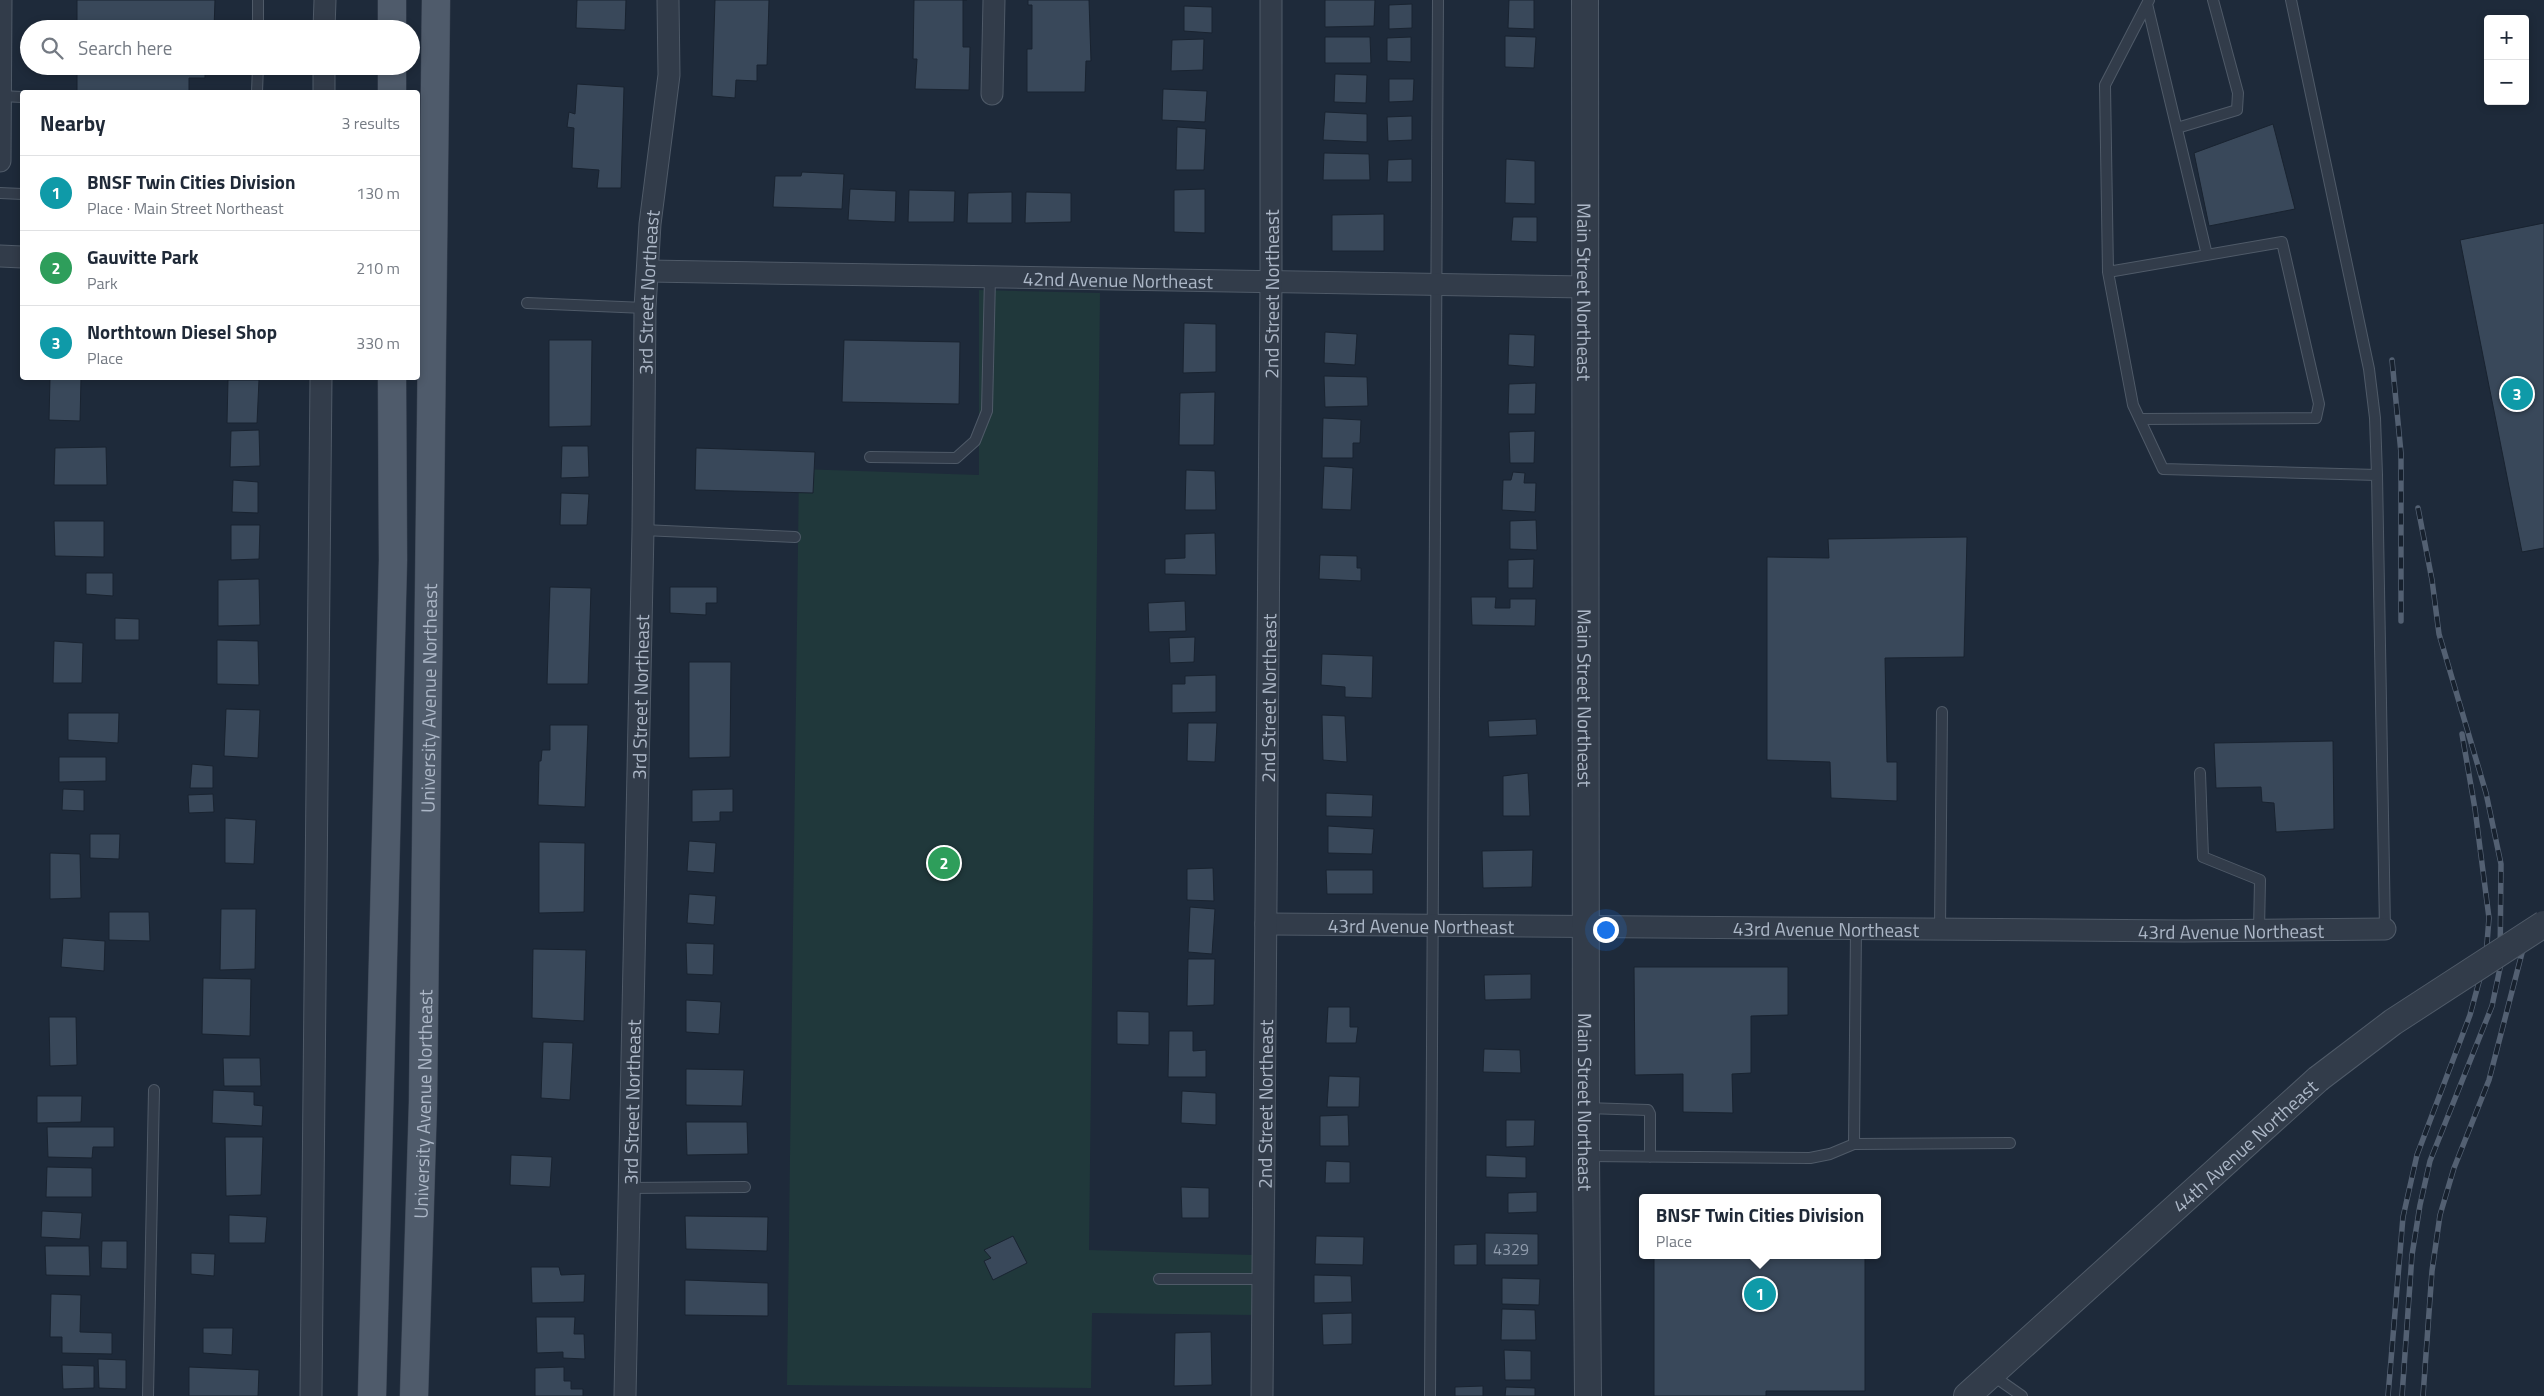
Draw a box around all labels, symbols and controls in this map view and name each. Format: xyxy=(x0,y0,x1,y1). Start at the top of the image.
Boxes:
map controls xyxy=(2484,15,2529,105)
button: + xyxy=(2484,15,2529,60)
search box xyxy=(20,20,420,75)
text: Search here xyxy=(78,33,172,62)
icon: search xyxy=(38,34,66,62)
button: − xyxy=(2484,60,2529,105)
text: Nearby xyxy=(40,107,105,139)
text: 3 results xyxy=(341,111,400,135)
text: BNSF Twin Cities Division xyxy=(87,167,295,196)
text: 1 xyxy=(52,181,60,205)
text: 130 m xyxy=(356,181,400,205)
text: Place · Main Street Northeast xyxy=(87,196,284,220)
street label: Main Street Northeast xyxy=(1571,203,1600,381)
street label: 3rd Street Northeast xyxy=(630,208,666,375)
street label: 2nd Street Northeast xyxy=(1256,209,1286,379)
text: Gauvitte Park xyxy=(87,242,199,271)
text: 2 xyxy=(52,256,60,280)
text: 210 m xyxy=(356,256,400,280)
street label: 42nd Avenue Northeast xyxy=(1023,263,1214,295)
text: Park xyxy=(87,271,118,295)
text: Northtown Diesel Shop xyxy=(87,317,277,346)
text: 3 xyxy=(52,331,60,355)
text: 330 m xyxy=(356,331,400,355)
text: Place xyxy=(87,346,123,370)
pin: 3 xyxy=(2501,375,2533,413)
street label: University Avenue Northeast xyxy=(412,583,444,813)
street label: Main Street Northeast xyxy=(1571,609,1600,787)
street label: 2nd Street Northeast xyxy=(1252,613,1283,783)
street label: 3rd Street Northeast xyxy=(623,614,656,780)
pin: 2 xyxy=(928,844,960,882)
street label: 43rd Avenue Northeast xyxy=(1328,910,1515,940)
street label: 43rd Avenue Northeast xyxy=(1733,913,1920,943)
street label: 43rd Avenue Northeast xyxy=(2138,915,2325,946)
your location xyxy=(1593,917,1619,943)
street label: University Avenue Northeast xyxy=(405,989,439,1219)
street label: Main Street Northeast xyxy=(1571,1013,1601,1192)
street label: 3rd Street Northeast xyxy=(615,1019,647,1185)
street label: 2nd Street Northeast xyxy=(1249,1019,1280,1189)
street label: 44th Avenue Northeast xyxy=(2165,1072,2324,1219)
popup xyxy=(1639,1194,1881,1259)
text: BNSF Twin Cities Division xyxy=(1656,1200,1864,1229)
text: Place xyxy=(1656,1229,1692,1253)
house number: 4329 xyxy=(1493,1237,1529,1261)
pin: 1 xyxy=(1744,1275,1776,1313)

